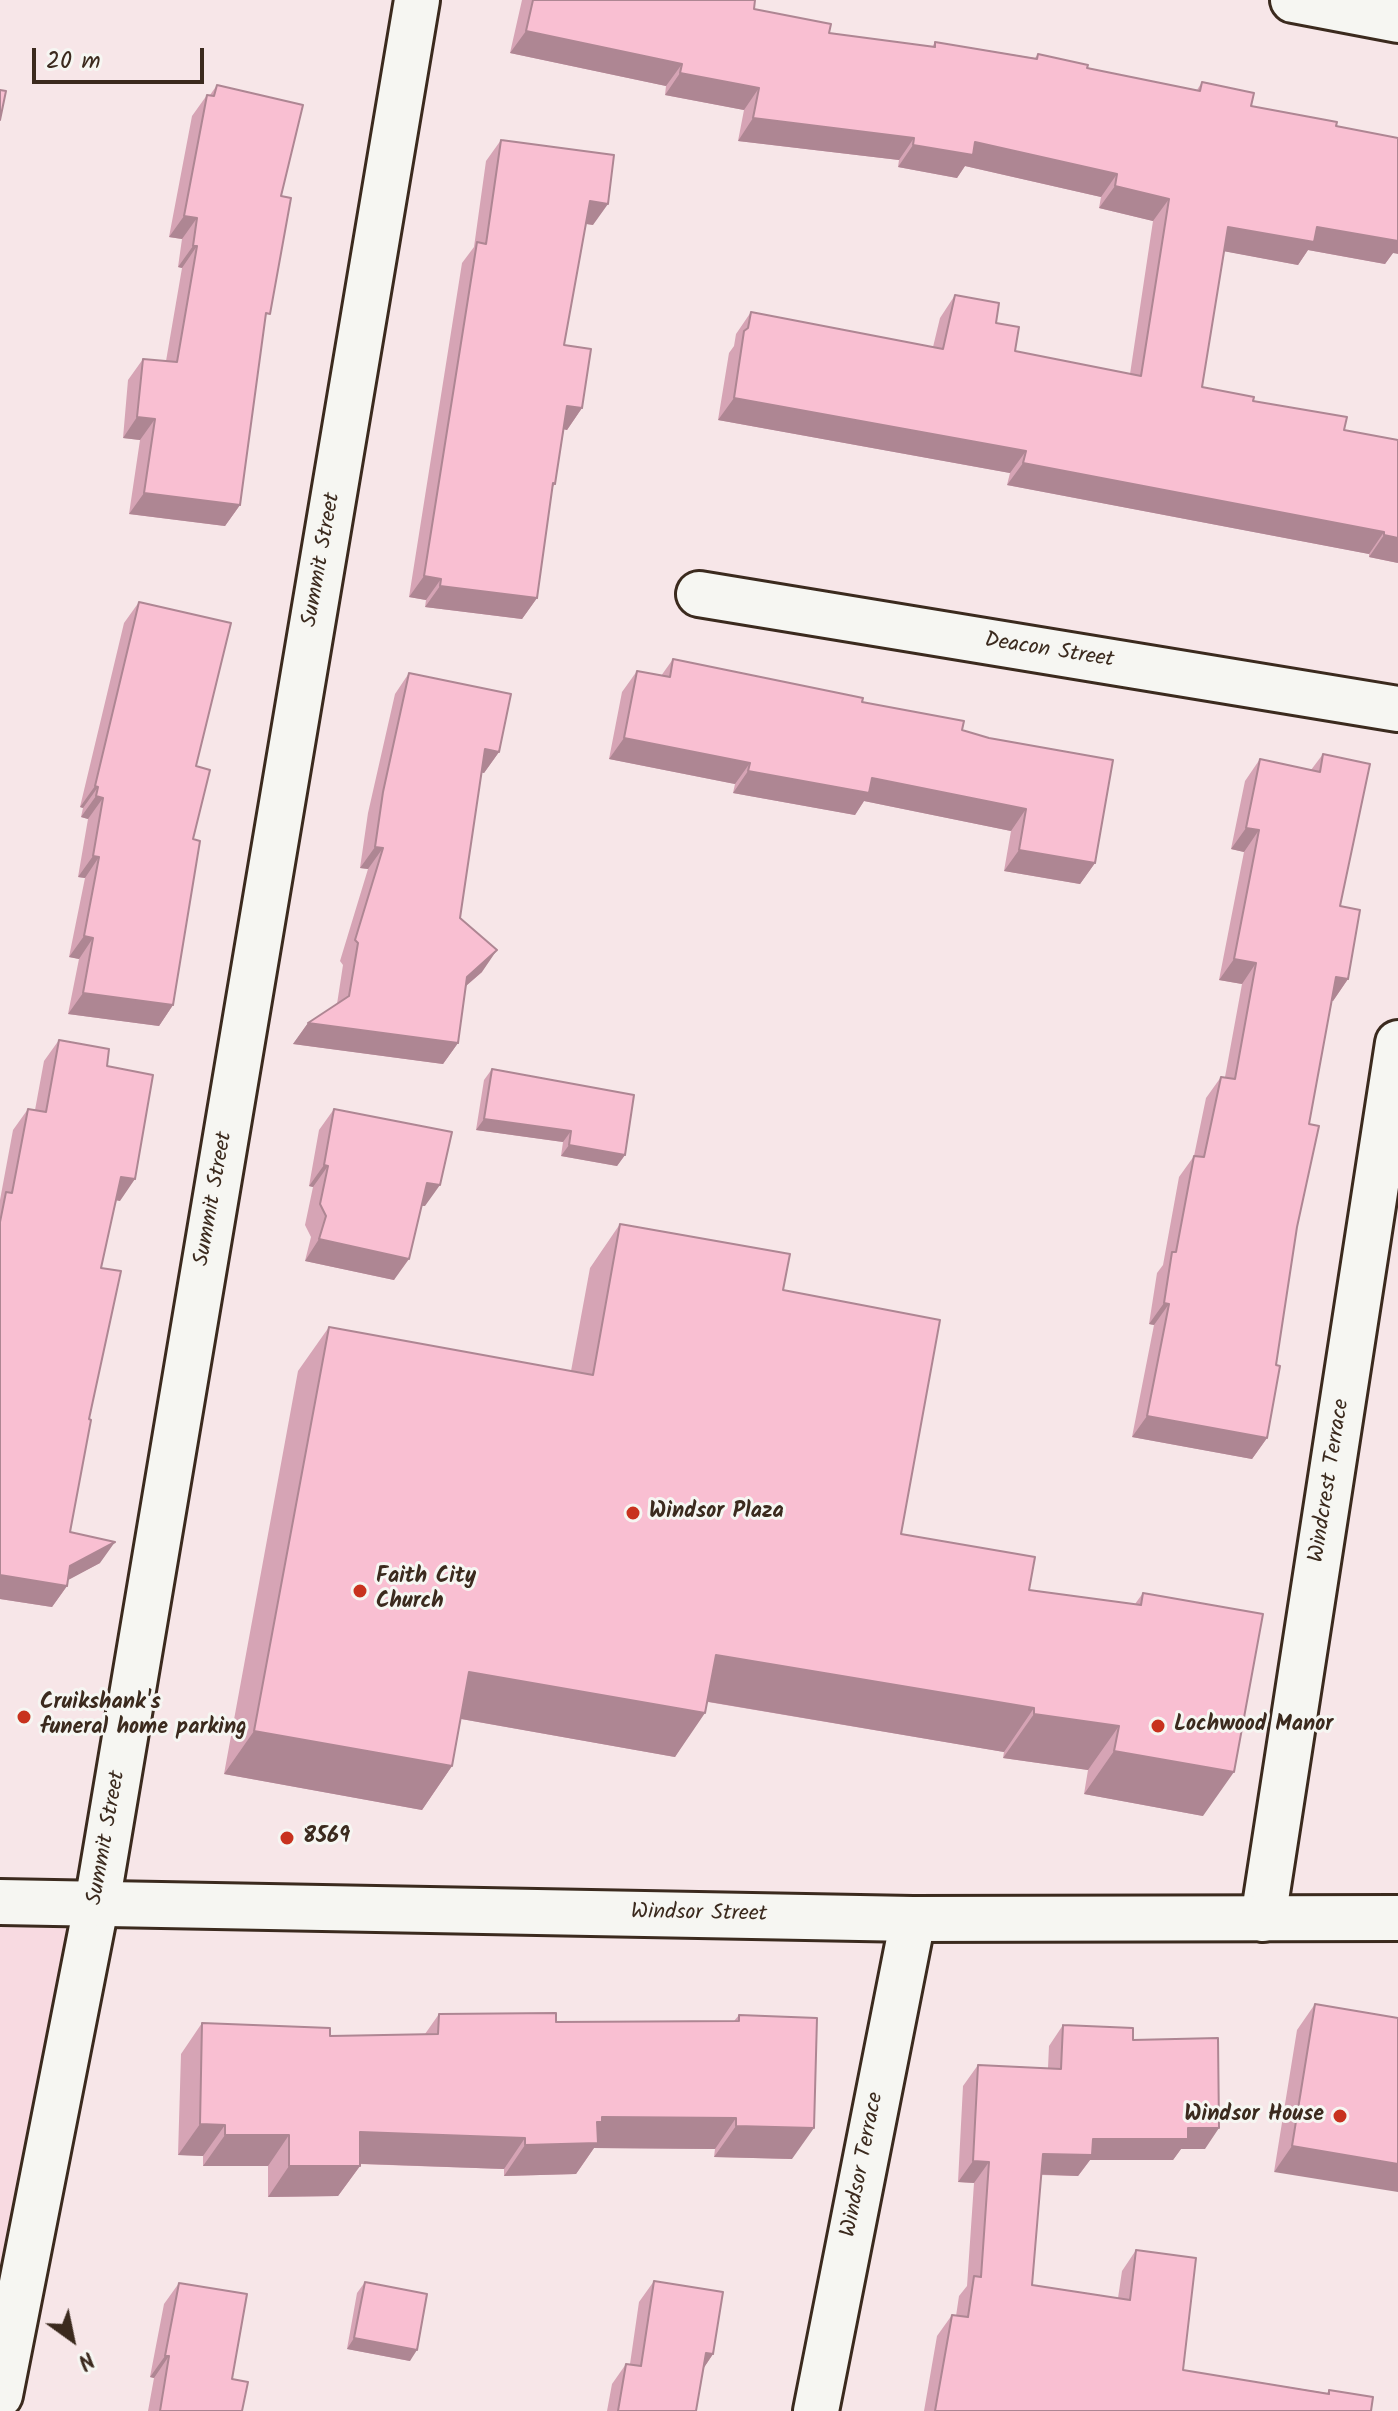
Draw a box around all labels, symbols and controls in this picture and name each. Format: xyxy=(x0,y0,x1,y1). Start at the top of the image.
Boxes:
scale bar xyxy=(36,32,208,82)
text: 20 m xyxy=(46,42,101,81)
street label: Summit Street xyxy=(298,491,348,629)
street label: Deacon Street xyxy=(982,629,1116,675)
street label: Summit Street xyxy=(190,1130,240,1268)
street label: Windcrest Terrace xyxy=(1305,1397,1357,1565)
place label: Windsor Plaza xyxy=(649,1500,784,1526)
marker: Windsor Plaza xyxy=(624,1504,642,1522)
place label: Faith City Church xyxy=(376,1565,476,1616)
marker: Faith City Church xyxy=(351,1582,369,1600)
place label: Cruikshank's funeral home parking xyxy=(40,1691,247,1742)
marker: Cruikshank's funeral home parking xyxy=(15,1708,33,1726)
place label: Lochwood Manor xyxy=(1174,1713,1333,1739)
marker: Lochwood Manor xyxy=(1149,1717,1167,1735)
street label: Summit Street xyxy=(83,1769,133,1907)
place label: 8569 xyxy=(303,1825,350,1851)
marker: 8569 xyxy=(278,1829,296,1847)
street label: Windsor Street xyxy=(631,1901,767,1929)
street label: Windsor Terrace xyxy=(837,2090,891,2240)
place label: Windsor House xyxy=(1184,2103,1324,2129)
marker: Windsor House xyxy=(1331,2107,1349,2125)
north arrow xyxy=(32,2299,112,2379)
text: N xyxy=(70,2341,101,2378)

